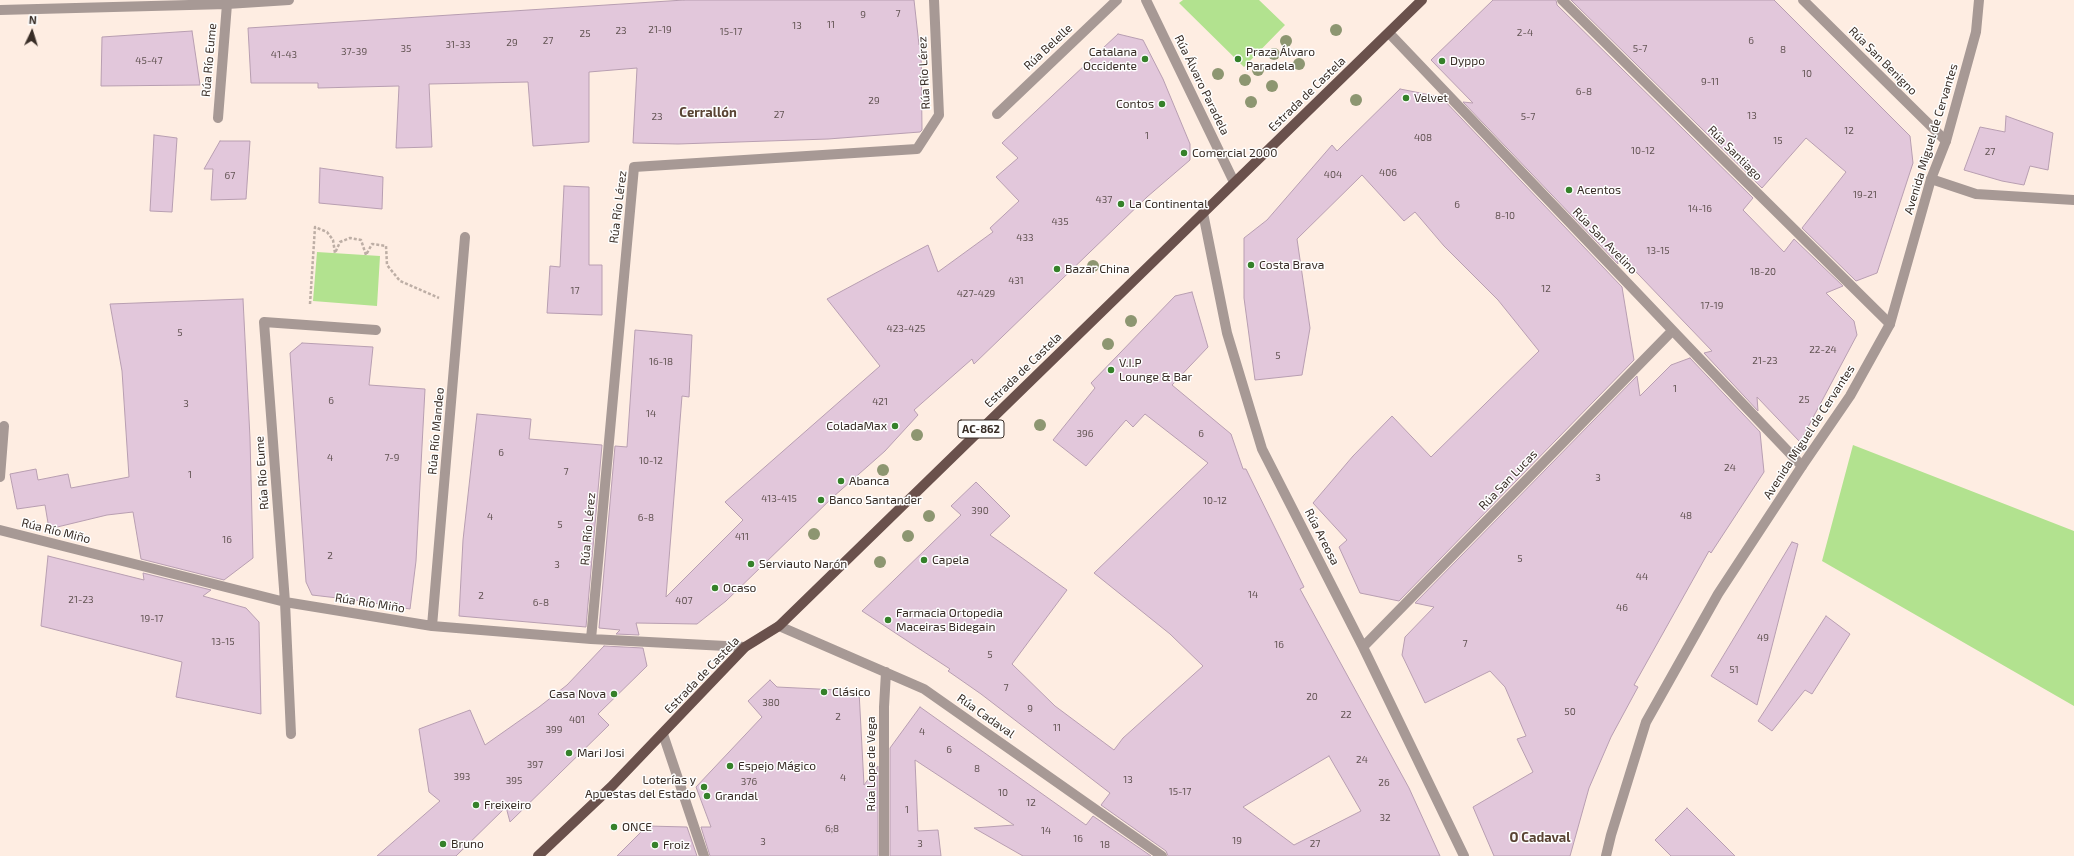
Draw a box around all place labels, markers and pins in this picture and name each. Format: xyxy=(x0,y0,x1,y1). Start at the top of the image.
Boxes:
place label: Catalana Occidente xyxy=(1083,45,1137,73)
place label: Praza Álvaro Paradela xyxy=(1246,45,1315,73)
marker: Catalana Occidente xyxy=(1140,54,1150,64)
marker: Praza Álvaro Paradela xyxy=(1233,54,1243,64)
place label: Dyppo xyxy=(1450,54,1485,68)
marker: Dyppo xyxy=(1437,56,1447,66)
place label: Velvet xyxy=(1414,91,1448,105)
marker: Velvet xyxy=(1401,93,1411,103)
place label: Contos xyxy=(1116,97,1154,111)
marker: Contos xyxy=(1157,99,1167,109)
place label: Comercial 2000 xyxy=(1192,146,1277,160)
marker: Comercial 2000 xyxy=(1179,148,1189,158)
place label: Acentos xyxy=(1577,183,1621,197)
marker: Acentos xyxy=(1564,185,1574,195)
place label: La Continental xyxy=(1129,197,1208,211)
marker: La Continental xyxy=(1116,199,1126,209)
place label: Costa Brava xyxy=(1259,258,1324,272)
marker: Costa Brava xyxy=(1246,260,1256,270)
place label: Bazar China xyxy=(1065,262,1130,276)
marker: Bazar China xyxy=(1052,264,1062,274)
place label: V.I.P Lounge & Bar xyxy=(1119,356,1192,384)
marker: V.I.P Lounge & Bar xyxy=(1106,365,1116,375)
place label: ColadaMax xyxy=(826,419,887,433)
marker: ColadaMax xyxy=(890,421,900,431)
place label: Abanca xyxy=(849,474,889,488)
marker: Abanca xyxy=(836,476,846,486)
place label: Banco Santander xyxy=(829,493,922,507)
marker: Banco Santander xyxy=(816,495,826,505)
place label: Capela xyxy=(932,553,969,567)
marker: Capela xyxy=(919,555,929,565)
place label: Serviauto Narón xyxy=(759,557,847,571)
marker: Serviauto Narón xyxy=(746,559,756,569)
place label: Ocaso xyxy=(723,581,756,595)
marker: Ocaso xyxy=(710,583,720,593)
place label: Farmacia Ortopedia Maceiras Bidegain xyxy=(896,606,1003,634)
marker: Farmacia Ortopedia Maceiras Bidegain xyxy=(883,615,893,625)
place label: Clásico xyxy=(832,685,871,699)
place label: Casa Nova xyxy=(549,687,606,701)
marker: Clásico xyxy=(819,687,829,697)
marker: Casa Nova xyxy=(609,689,619,699)
place label: Mari Josi xyxy=(577,746,625,760)
marker: Mari Josi xyxy=(564,748,574,758)
place label: Espejo Mágico xyxy=(738,759,816,773)
marker: Espejo Mágico xyxy=(725,761,735,771)
place label: Loterías y Apuestas del Estado xyxy=(585,773,696,801)
marker: Loterías y Apuestas del Estado xyxy=(699,782,709,792)
place label: Grandal xyxy=(715,789,758,803)
marker: Grandal xyxy=(702,791,712,801)
place label: Freixeiro xyxy=(484,798,531,812)
marker: Freixeiro xyxy=(471,800,481,810)
place label: ONCE xyxy=(622,820,652,834)
marker: ONCE xyxy=(609,822,619,832)
place label: Bruno xyxy=(451,837,484,851)
place label: Froiz xyxy=(663,838,690,852)
marker: Bruno xyxy=(438,839,448,849)
marker: Froiz xyxy=(650,840,660,850)

